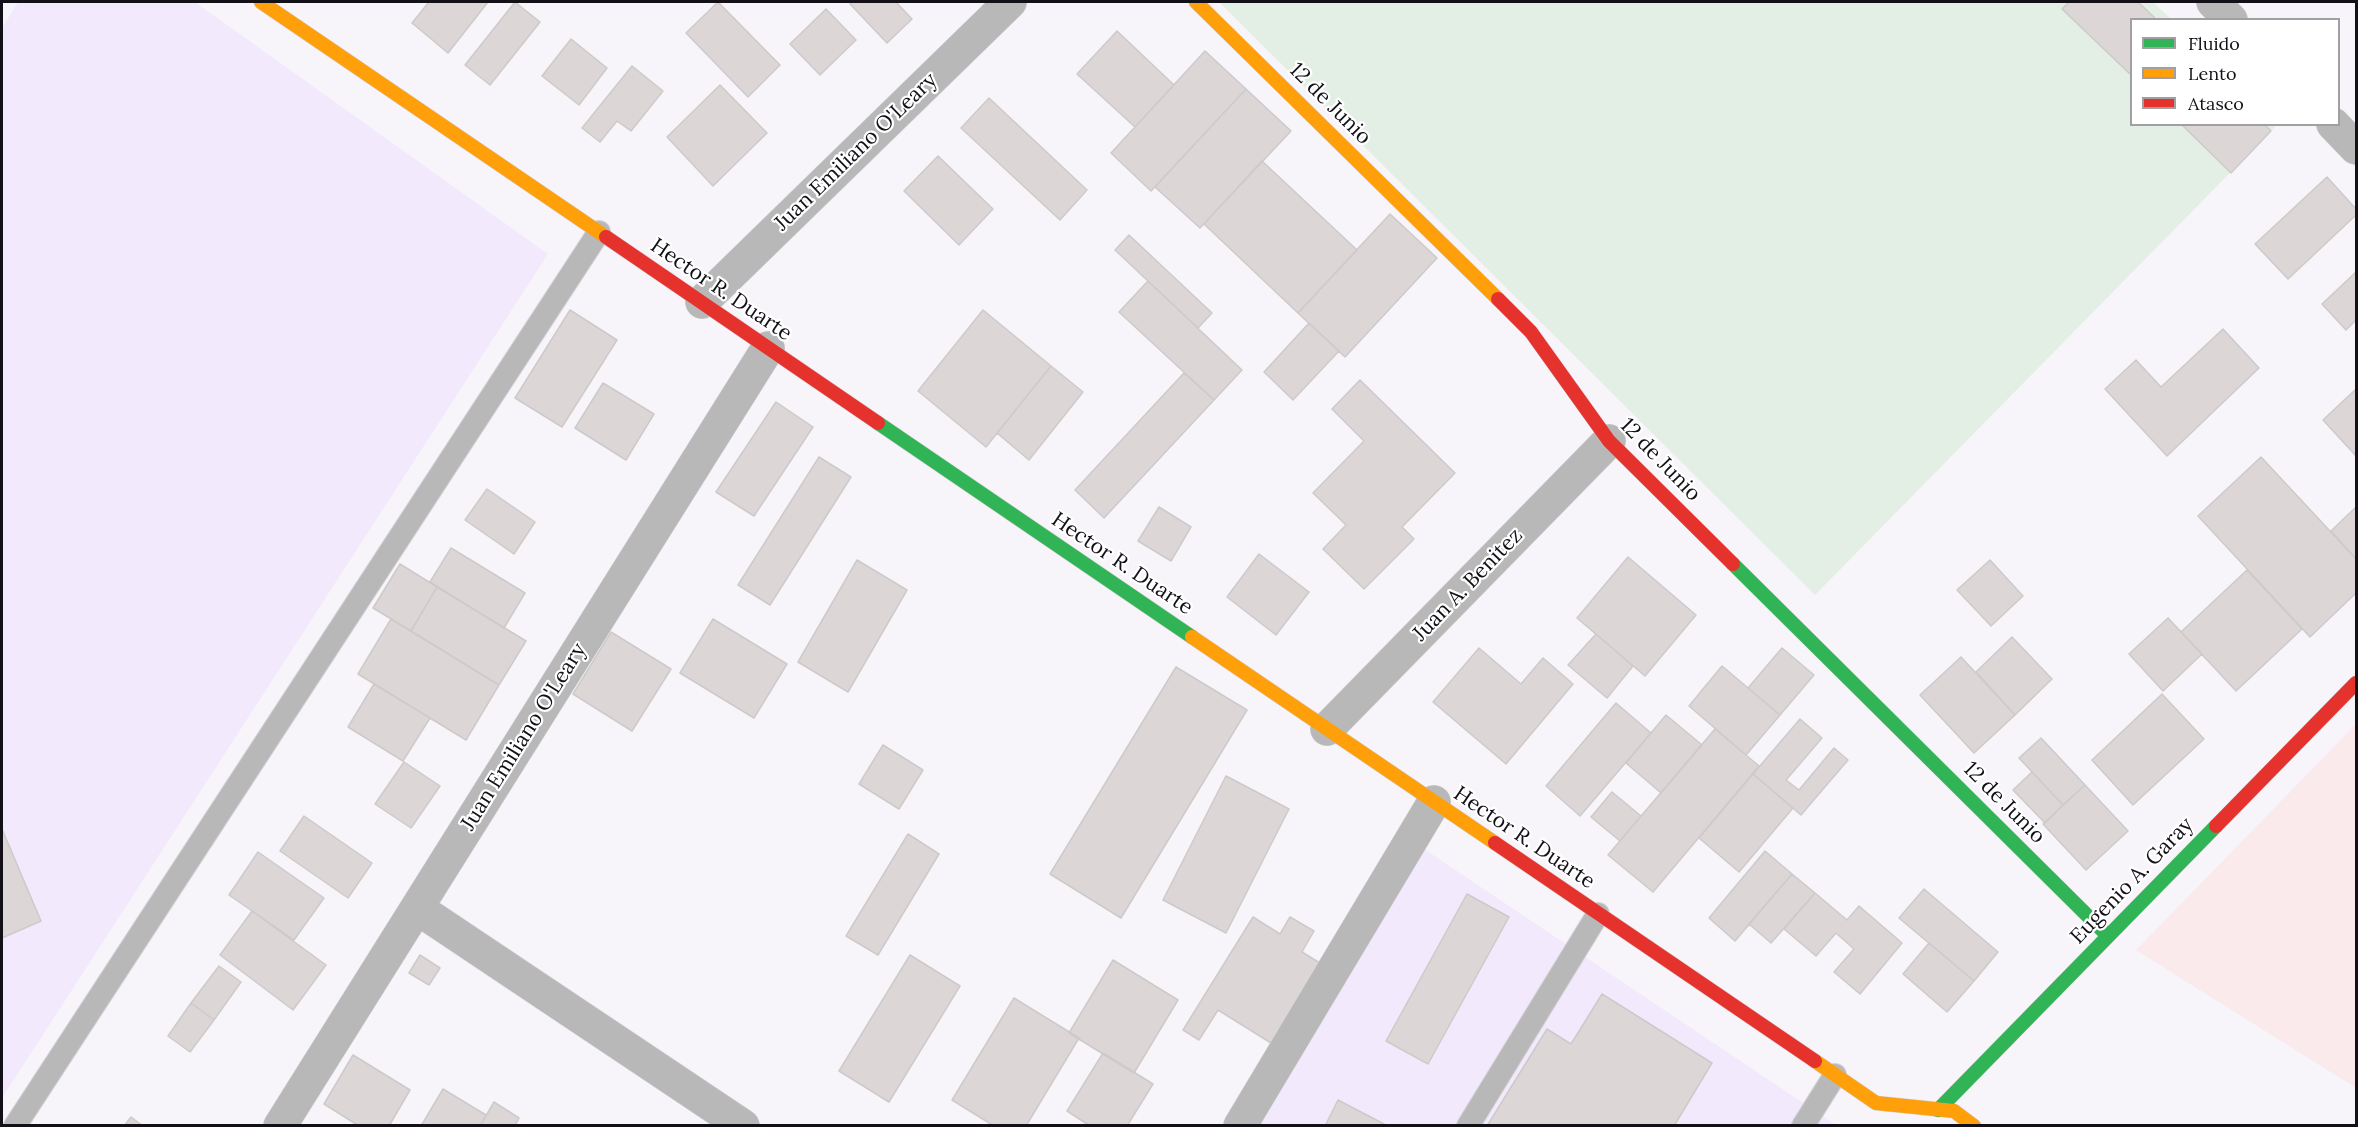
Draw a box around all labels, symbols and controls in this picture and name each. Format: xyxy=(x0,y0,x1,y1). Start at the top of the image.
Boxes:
legend xyxy=(2130,18,2340,126)
text: Fluido xyxy=(2188,32,2240,55)
street label: 12 de Junio xyxy=(1284,58,1376,150)
text: Lento xyxy=(2188,62,2236,85)
street label: Juan Emiliano O'Leary xyxy=(770,68,942,236)
text: Atasco xyxy=(2188,92,2244,115)
street label: Hector R. Duarte xyxy=(646,233,796,347)
street label: 12 de Junio xyxy=(1614,413,1706,507)
street label: Hector R. Duarte xyxy=(1047,507,1197,621)
street label: Juan A. Benitez xyxy=(1408,523,1528,647)
street label: Juan Emiliano O'Leary xyxy=(456,639,592,835)
street label: 12 de Junio xyxy=(1958,757,2050,849)
street label: Hector R. Duarte xyxy=(1449,781,1599,895)
street label: Eugenio A. Garay xyxy=(2065,813,2199,949)

